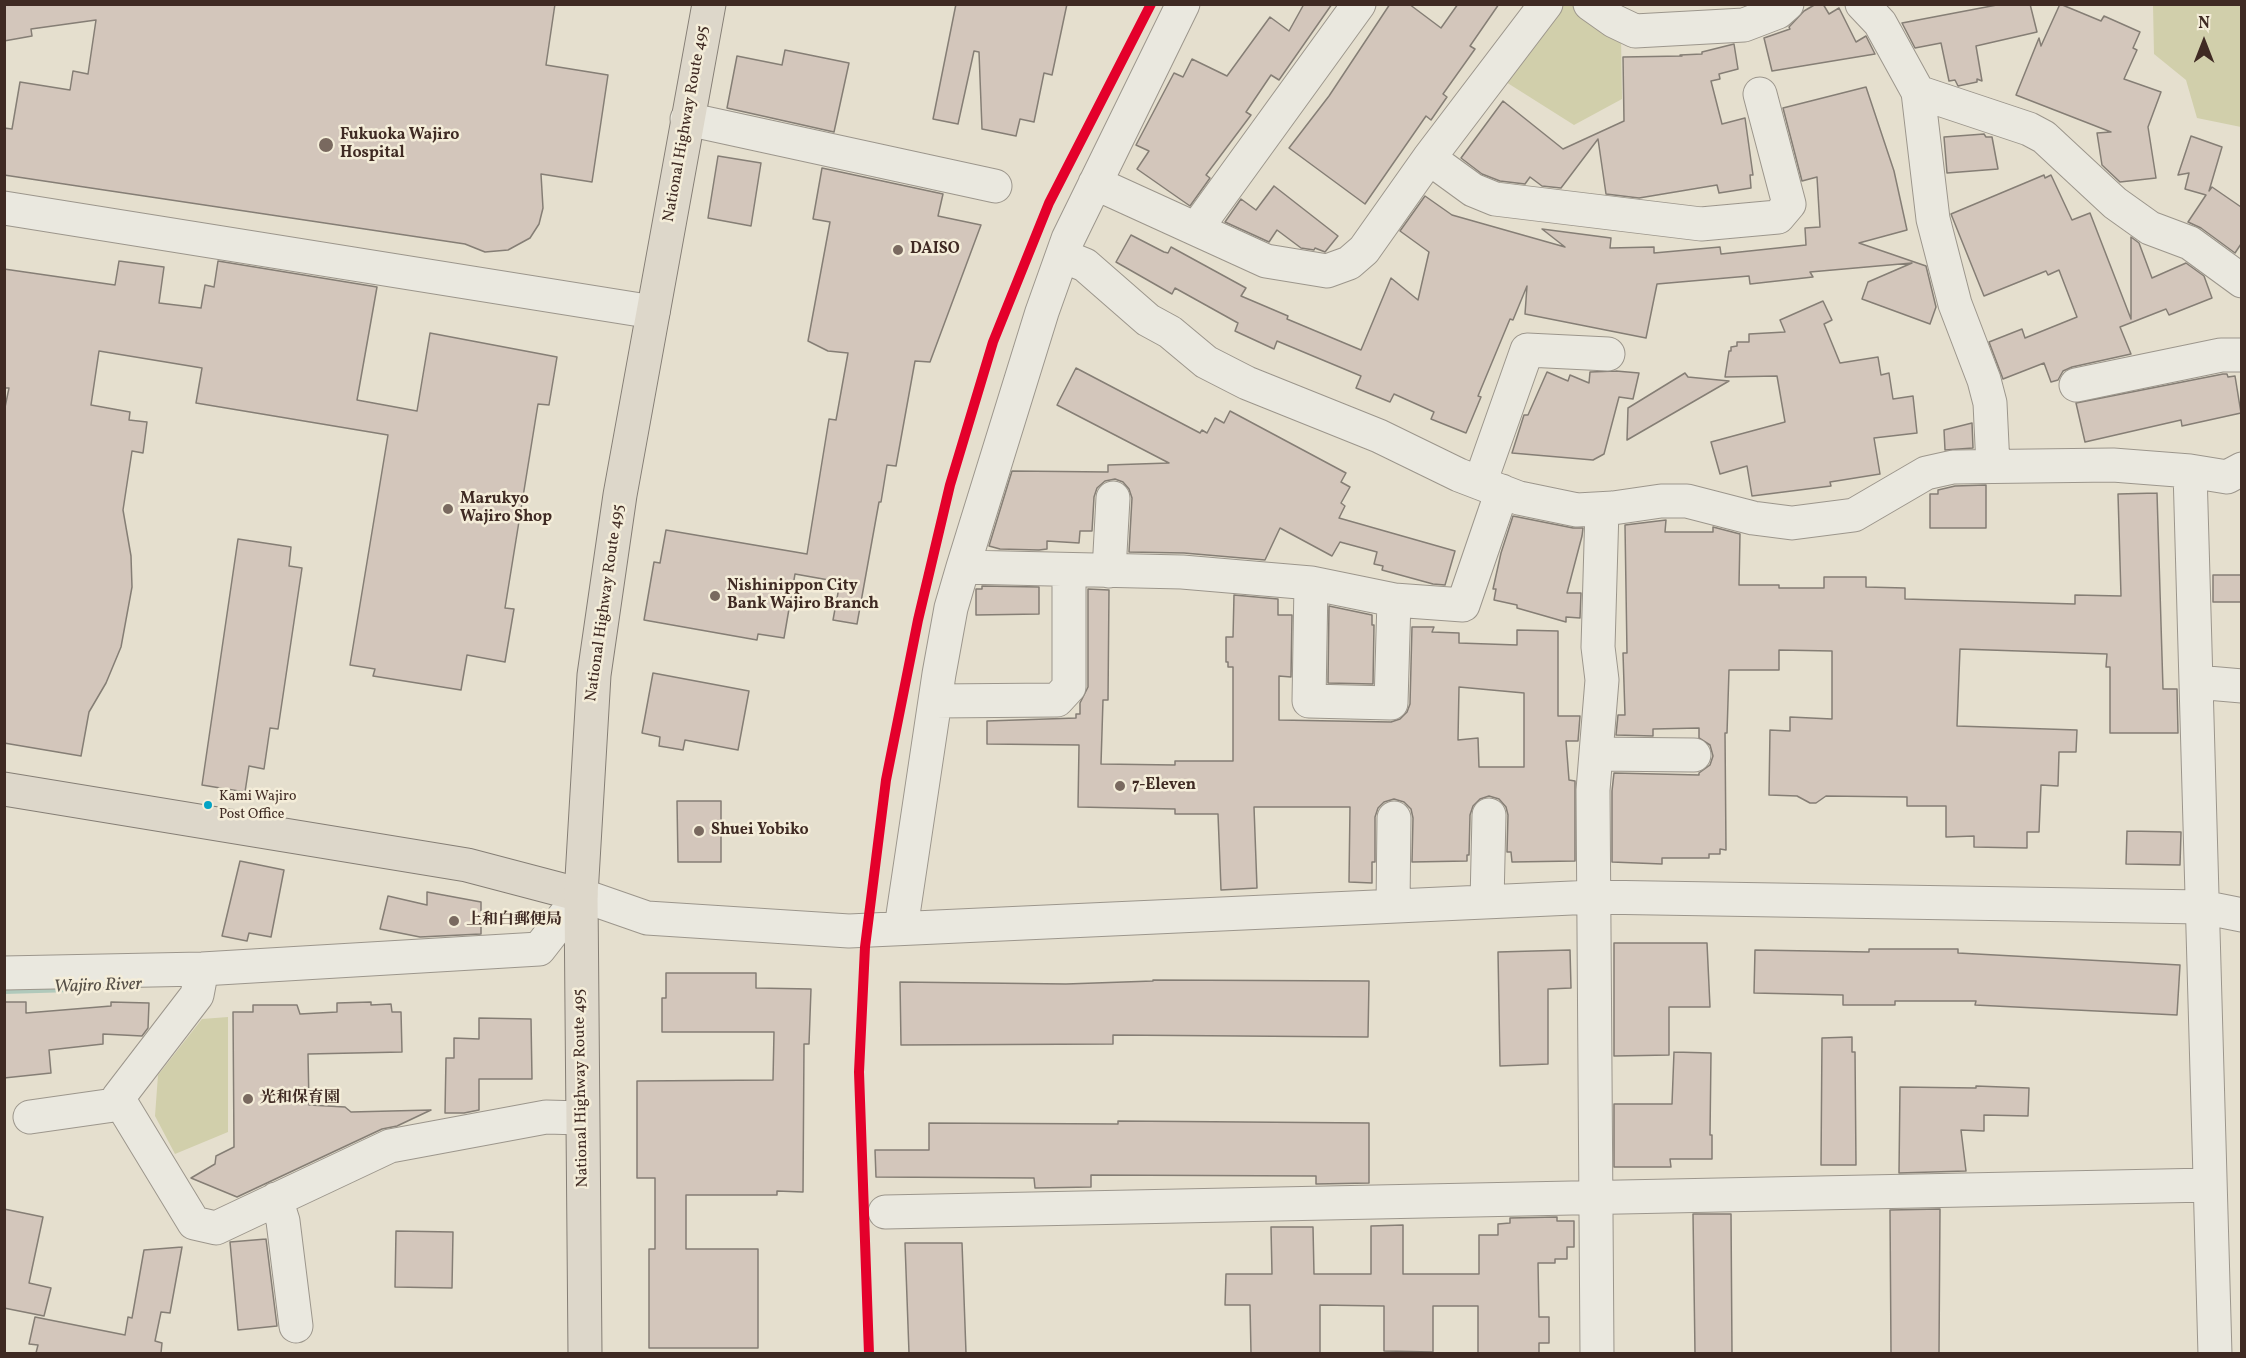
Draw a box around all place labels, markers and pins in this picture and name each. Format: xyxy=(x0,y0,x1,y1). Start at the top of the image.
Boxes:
place label: Fukuoka Wajiro Hospital xyxy=(340,126,460,164)
marker: Fukuoka Wajiro Hospital xyxy=(317,136,335,154)
place label: DAISO xyxy=(910,240,960,260)
marker: DAISO xyxy=(891,243,905,257)
place label: Marukyo Wajiro Shop xyxy=(460,490,552,528)
marker: Marukyo Wajiro Shop xyxy=(441,502,455,516)
place label: Nishinippon City Bank Wajiro Branch xyxy=(727,577,879,615)
marker: Nishinippon City Bank Wajiro Branch xyxy=(708,589,722,603)
place label: 7-Eleven xyxy=(1132,776,1196,796)
marker: 7-Eleven xyxy=(1113,779,1127,793)
place label: Kami Wajiro Post Office xyxy=(219,789,296,822)
marker: Kami Wajiro Post Office xyxy=(202,799,214,811)
place label: Shuei Yobiko xyxy=(711,821,809,841)
marker: Shuei Yobiko xyxy=(692,824,706,838)
place label: 上和白郵便局 xyxy=(466,911,562,931)
marker: 上和白郵便局 xyxy=(447,914,461,928)
place label: 光和保育園 xyxy=(260,1089,340,1109)
marker: 光和保育園 xyxy=(241,1092,255,1106)

